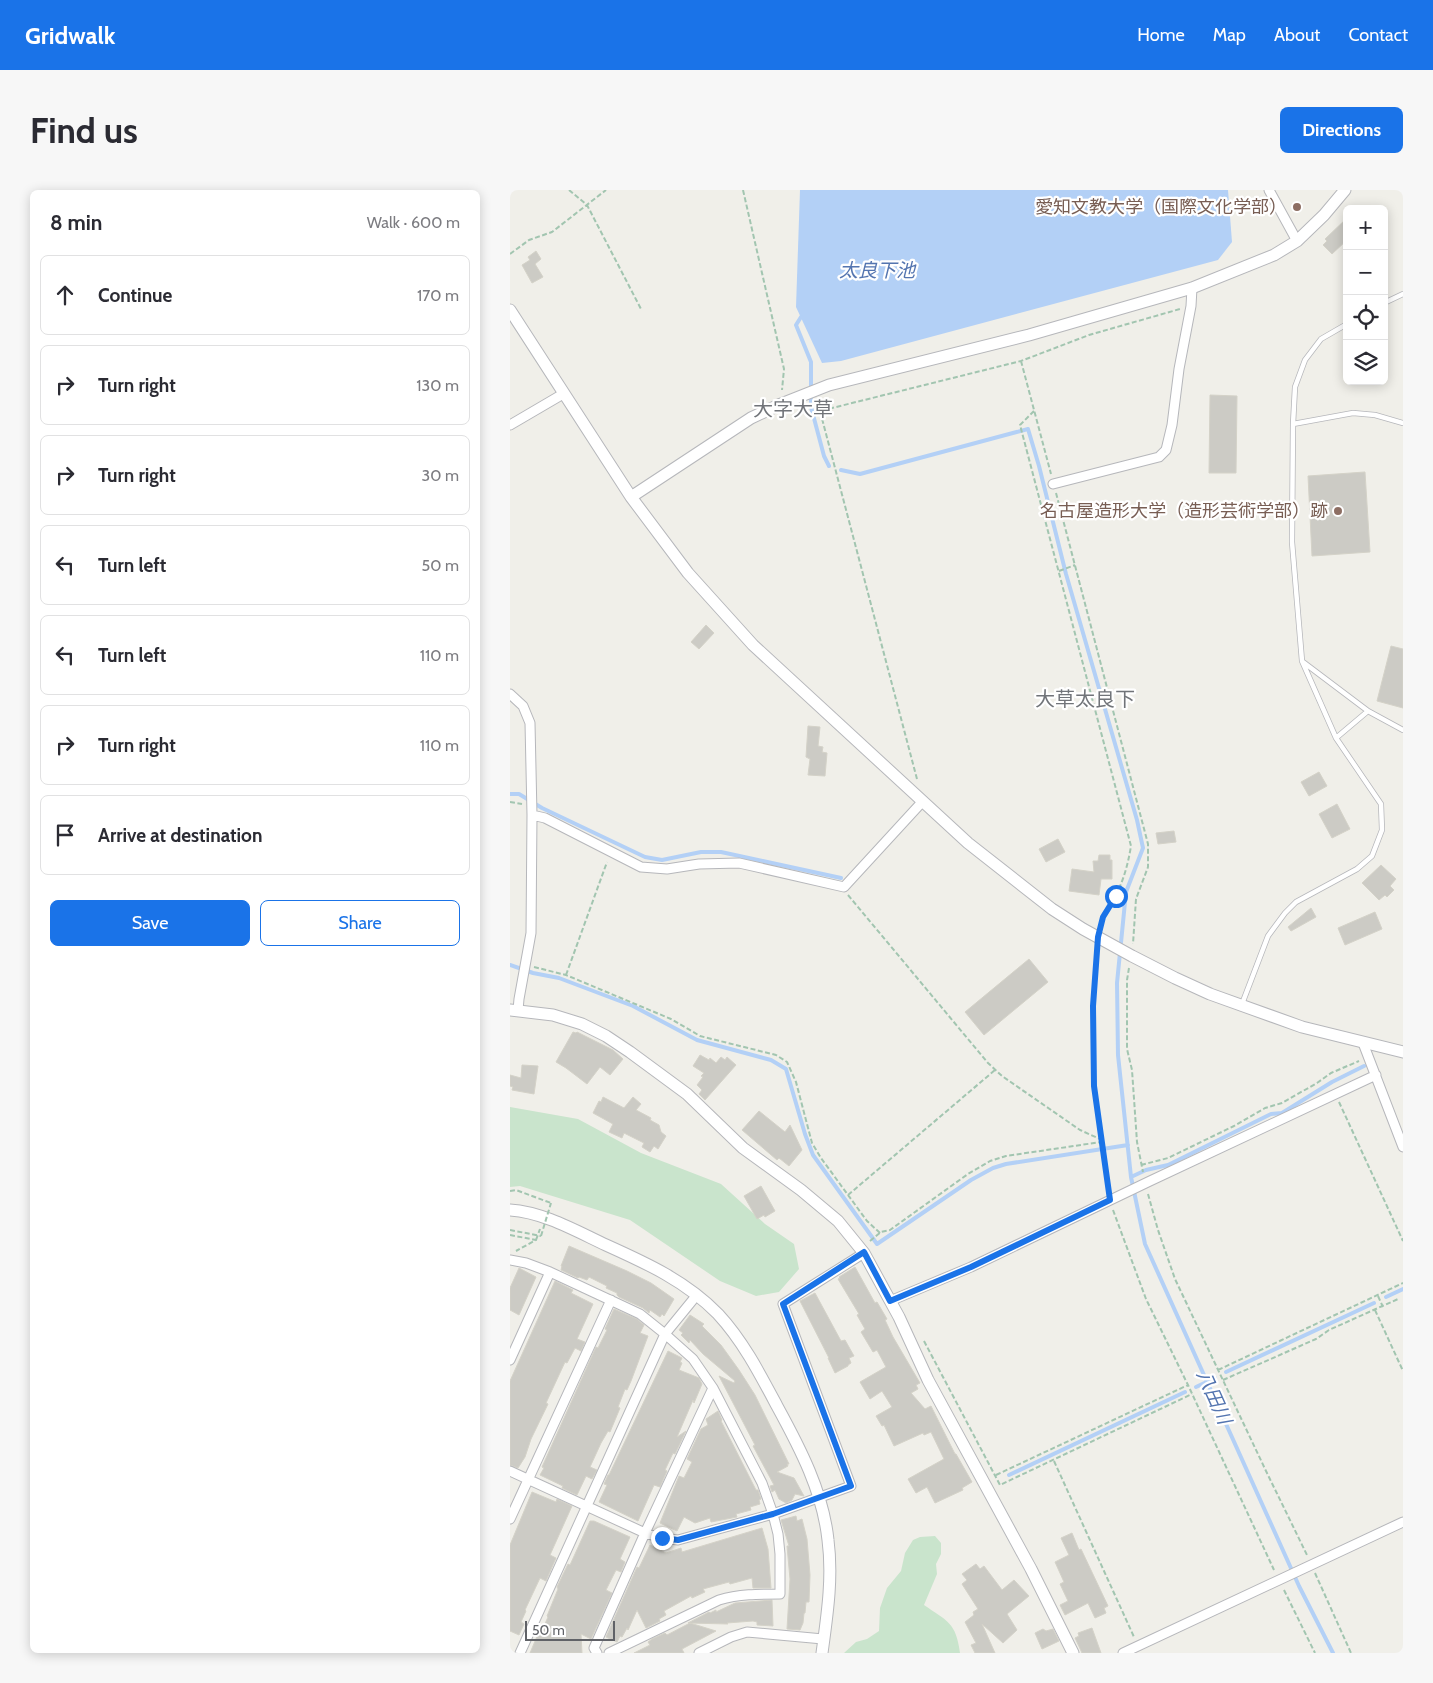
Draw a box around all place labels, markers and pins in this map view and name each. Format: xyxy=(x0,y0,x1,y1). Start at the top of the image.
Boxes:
place label: 愛知文教大学（国際文化学部） xyxy=(1035,196,1287,218)
marker: 愛知文教大学（国際文化学部） xyxy=(1291,201,1303,213)
place label: 名古屋造形大学（造形芸術学部）跡 xyxy=(1040,500,1328,522)
marker: 名古屋造形大学（造形芸術学部）跡 xyxy=(1332,505,1344,517)

